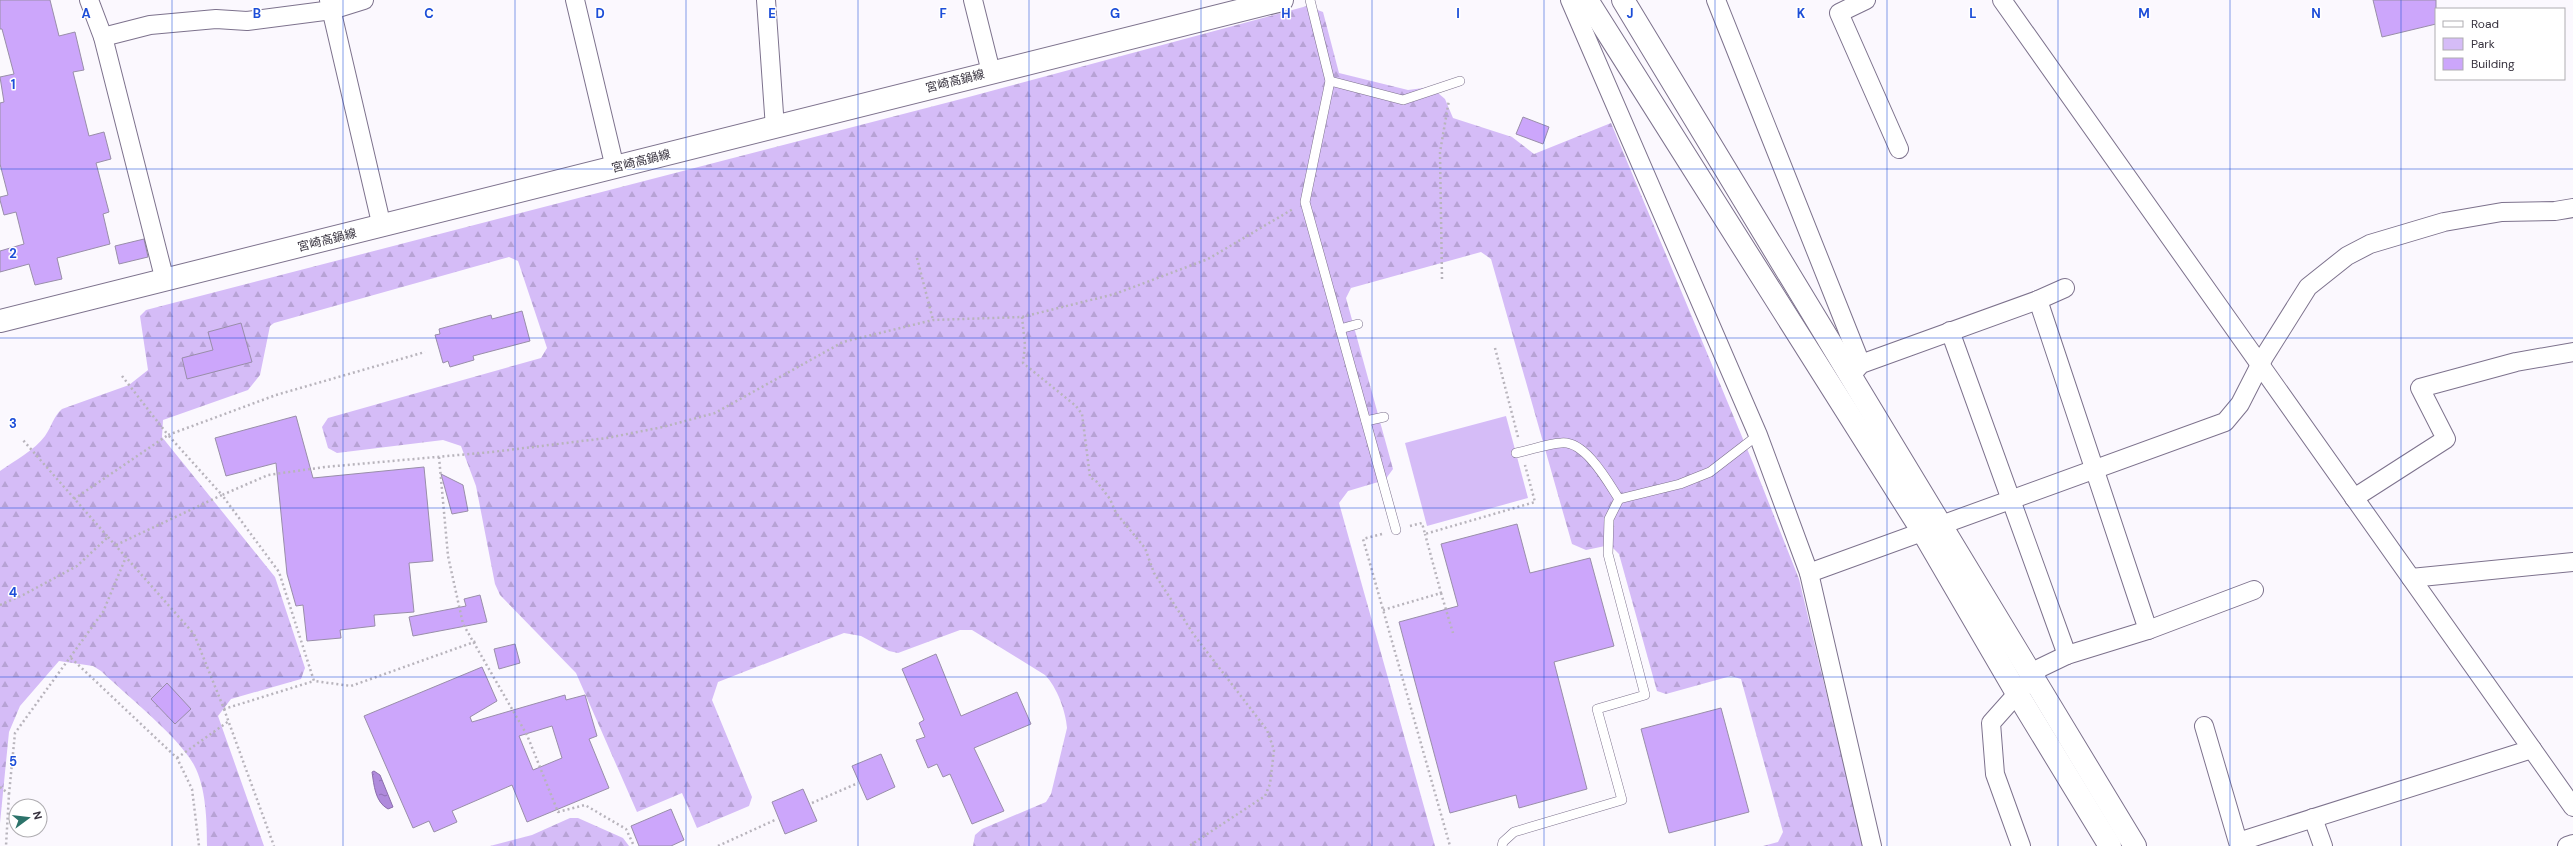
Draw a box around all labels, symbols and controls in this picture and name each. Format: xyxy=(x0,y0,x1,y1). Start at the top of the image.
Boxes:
text: A xyxy=(81,5,91,22)
text: B xyxy=(253,5,261,22)
text: C xyxy=(424,5,434,22)
text: D xyxy=(595,5,605,22)
text: E xyxy=(768,5,776,22)
text: F xyxy=(939,5,947,22)
text: G xyxy=(1110,5,1120,22)
text: H xyxy=(1281,5,1291,22)
text: I xyxy=(1456,5,1460,22)
text: J xyxy=(1626,5,1634,22)
text: K xyxy=(1797,5,1806,22)
text: L xyxy=(1969,5,1977,22)
text: M xyxy=(2138,5,2150,22)
text: N xyxy=(2311,5,2321,22)
legend xyxy=(2435,8,2565,80)
text: Road xyxy=(2471,16,2499,32)
text: Park xyxy=(2471,36,2495,52)
text: Building xyxy=(2471,56,2515,72)
street label: 宮崎高鍋線 xyxy=(924,66,986,96)
text: 1 xyxy=(11,76,15,93)
street label: 宮崎高鍋線 xyxy=(610,146,672,176)
street label: 宮崎高鍋線 xyxy=(296,225,358,255)
text: 2 xyxy=(9,245,17,262)
text: 3 xyxy=(9,415,17,432)
text: 4 xyxy=(9,584,17,601)
text: 5 xyxy=(9,753,17,770)
north arrow xyxy=(8,798,48,838)
text: N xyxy=(30,810,45,821)

